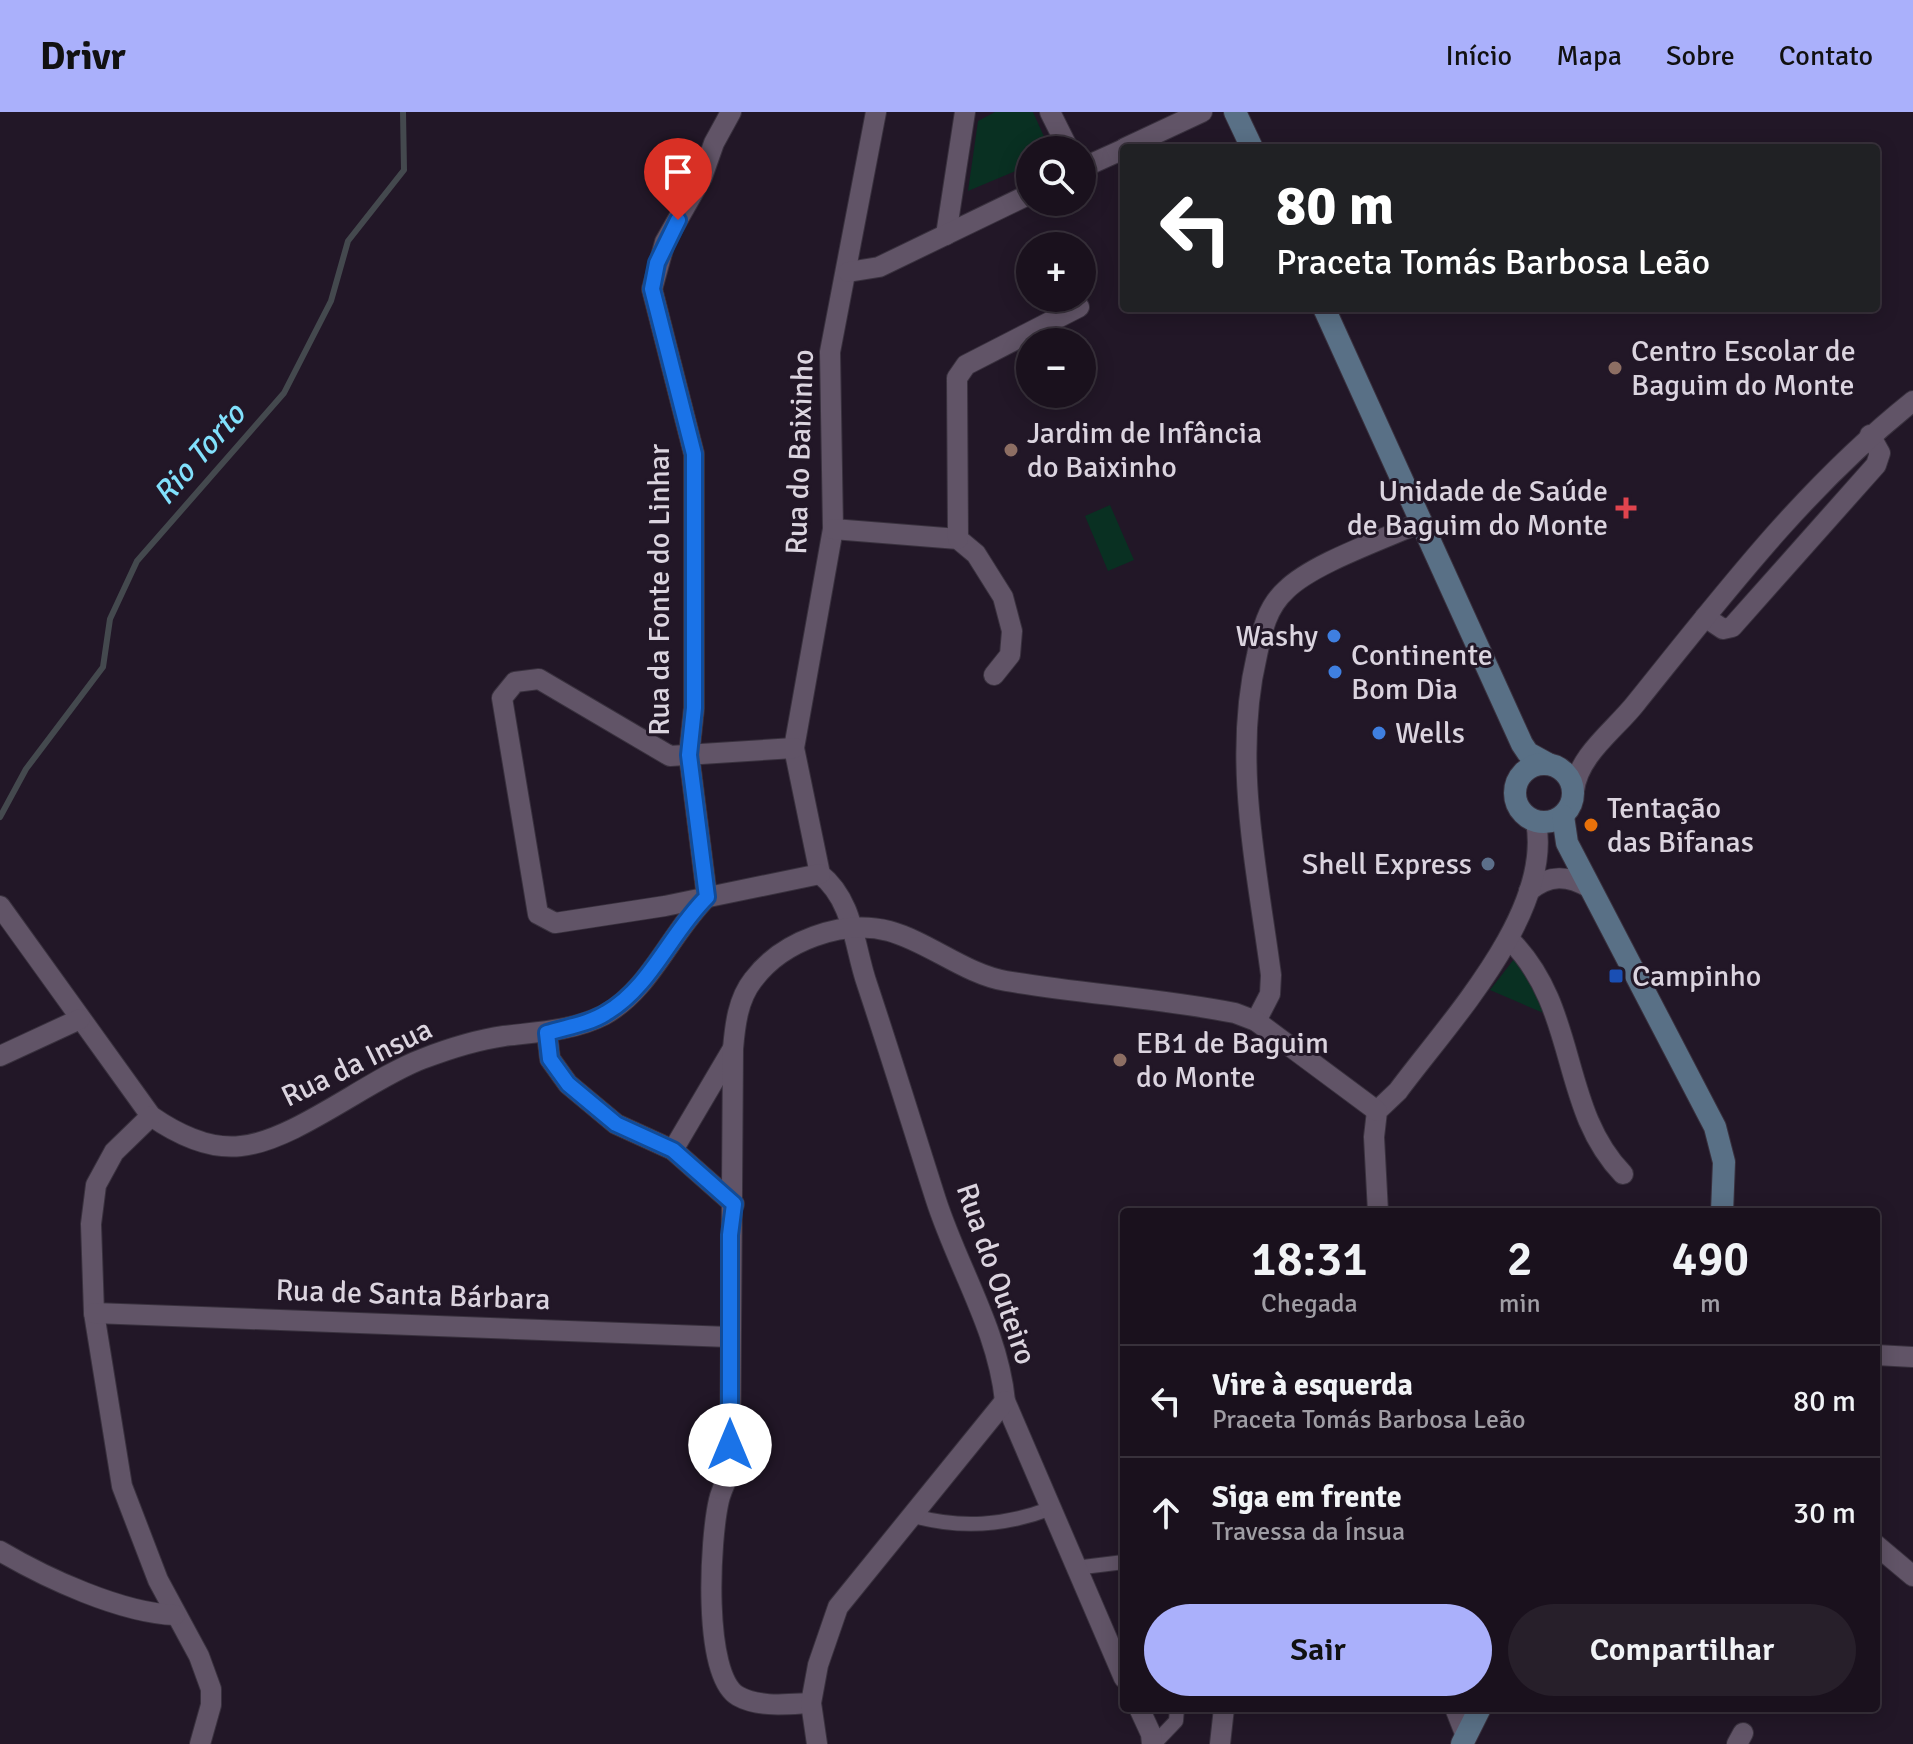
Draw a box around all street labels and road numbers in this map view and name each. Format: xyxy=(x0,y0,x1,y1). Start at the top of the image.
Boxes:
street label: Rua do Baixinho xyxy=(778,349,822,555)
street label: Rua da Fonte do Linhar xyxy=(641,444,678,736)
street label: Rua da Insua xyxy=(276,1011,438,1115)
street label: Rua do Outeiro xyxy=(948,1178,1044,1370)
street label: Rua de Santa Bárbara xyxy=(275,1272,551,1318)

